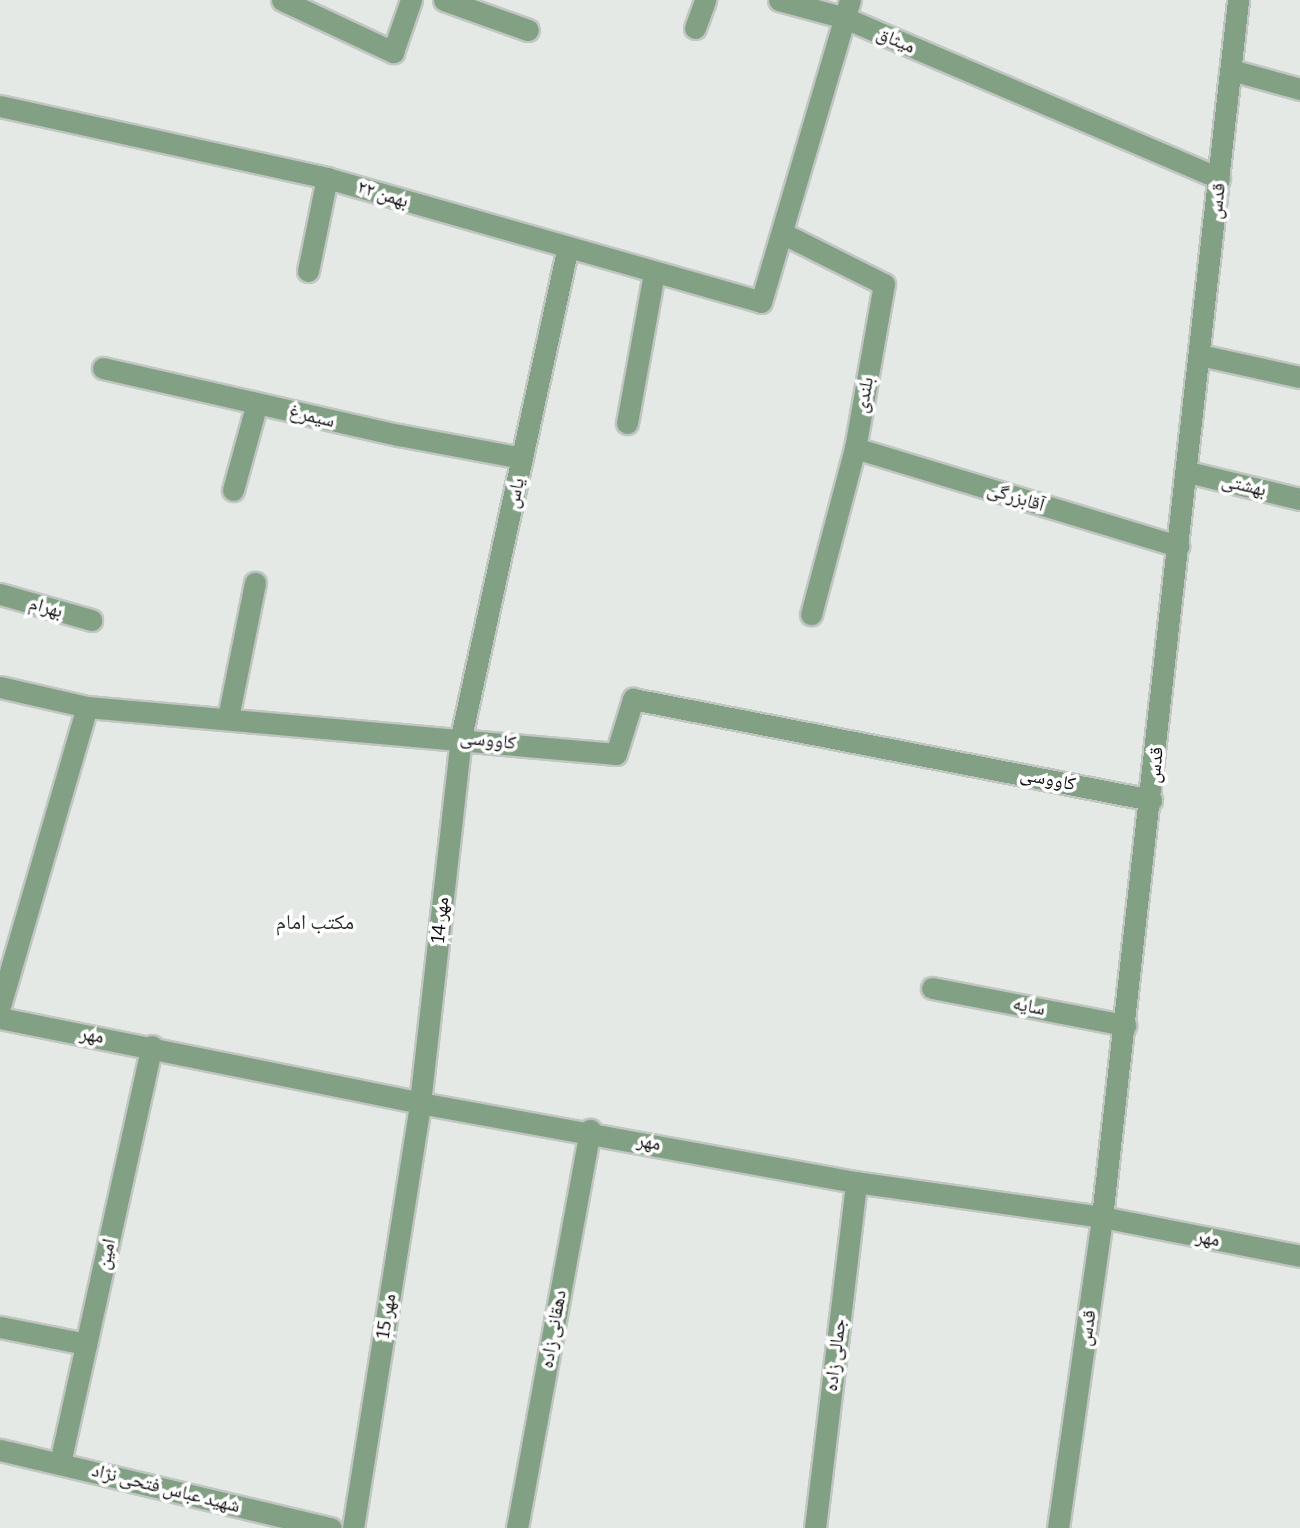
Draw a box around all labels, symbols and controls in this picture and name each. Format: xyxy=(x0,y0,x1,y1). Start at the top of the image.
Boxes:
street label: میثاق xyxy=(873,22,919,58)
street label: ۲۲ بهمن xyxy=(355,175,411,213)
street label: قدس xyxy=(1204,182,1230,220)
street label: بلندی xyxy=(850,375,878,415)
street label: سیمرغ xyxy=(287,400,337,432)
street label: بهشتی xyxy=(1220,469,1268,501)
street label: یاس xyxy=(501,476,529,510)
street label: آقابزرگی xyxy=(985,478,1047,516)
street label: بهرام xyxy=(27,591,65,623)
street label: کاووسی xyxy=(459,726,517,754)
street label: قدس xyxy=(1142,746,1168,784)
street label: کاووسی xyxy=(1018,762,1078,796)
street label: مهر 14 xyxy=(426,896,454,944)
district label: مکتب امام xyxy=(276,909,354,935)
street label: سایه xyxy=(1011,992,1047,1020)
street label: مهر xyxy=(78,1022,106,1048)
street label: مهر xyxy=(635,1129,663,1155)
street label: مهر xyxy=(1194,1225,1222,1251)
street label: امین xyxy=(92,1236,120,1272)
street label: دهقانی زاده xyxy=(535,1288,571,1370)
street label: مهر 15 xyxy=(371,1292,401,1340)
street label: قدس xyxy=(1073,1308,1101,1348)
street label: جمالی زاده xyxy=(819,1317,851,1393)
street label: شهید عباس فتحی نژاد xyxy=(89,1459,243,1517)

